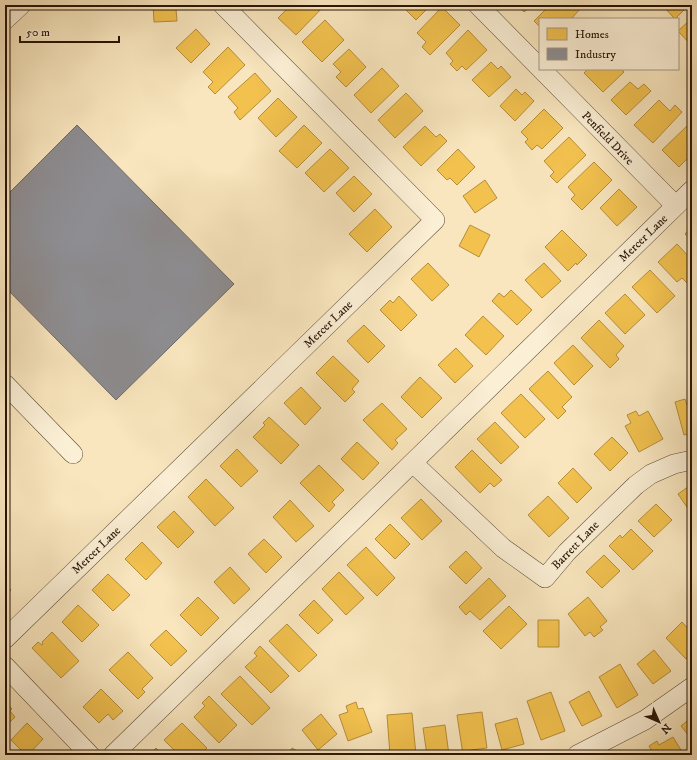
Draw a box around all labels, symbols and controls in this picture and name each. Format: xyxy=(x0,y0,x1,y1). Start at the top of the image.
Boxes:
scale bar xyxy=(20,18,119,44)
legend xyxy=(539,18,679,70)
text: 50 m xyxy=(26,25,50,40)
text: Homes xyxy=(575,27,609,42)
text: Industry xyxy=(575,47,616,62)
street label: Penfield Drive xyxy=(578,108,637,168)
street label: Mercer Lane xyxy=(616,211,671,265)
street label: Mercer Lane xyxy=(301,297,356,351)
street label: Barrett Lane xyxy=(549,518,602,573)
street label: Mercer Lane xyxy=(69,523,124,577)
north arrow xyxy=(639,702,679,742)
text: N xyxy=(657,720,674,737)

